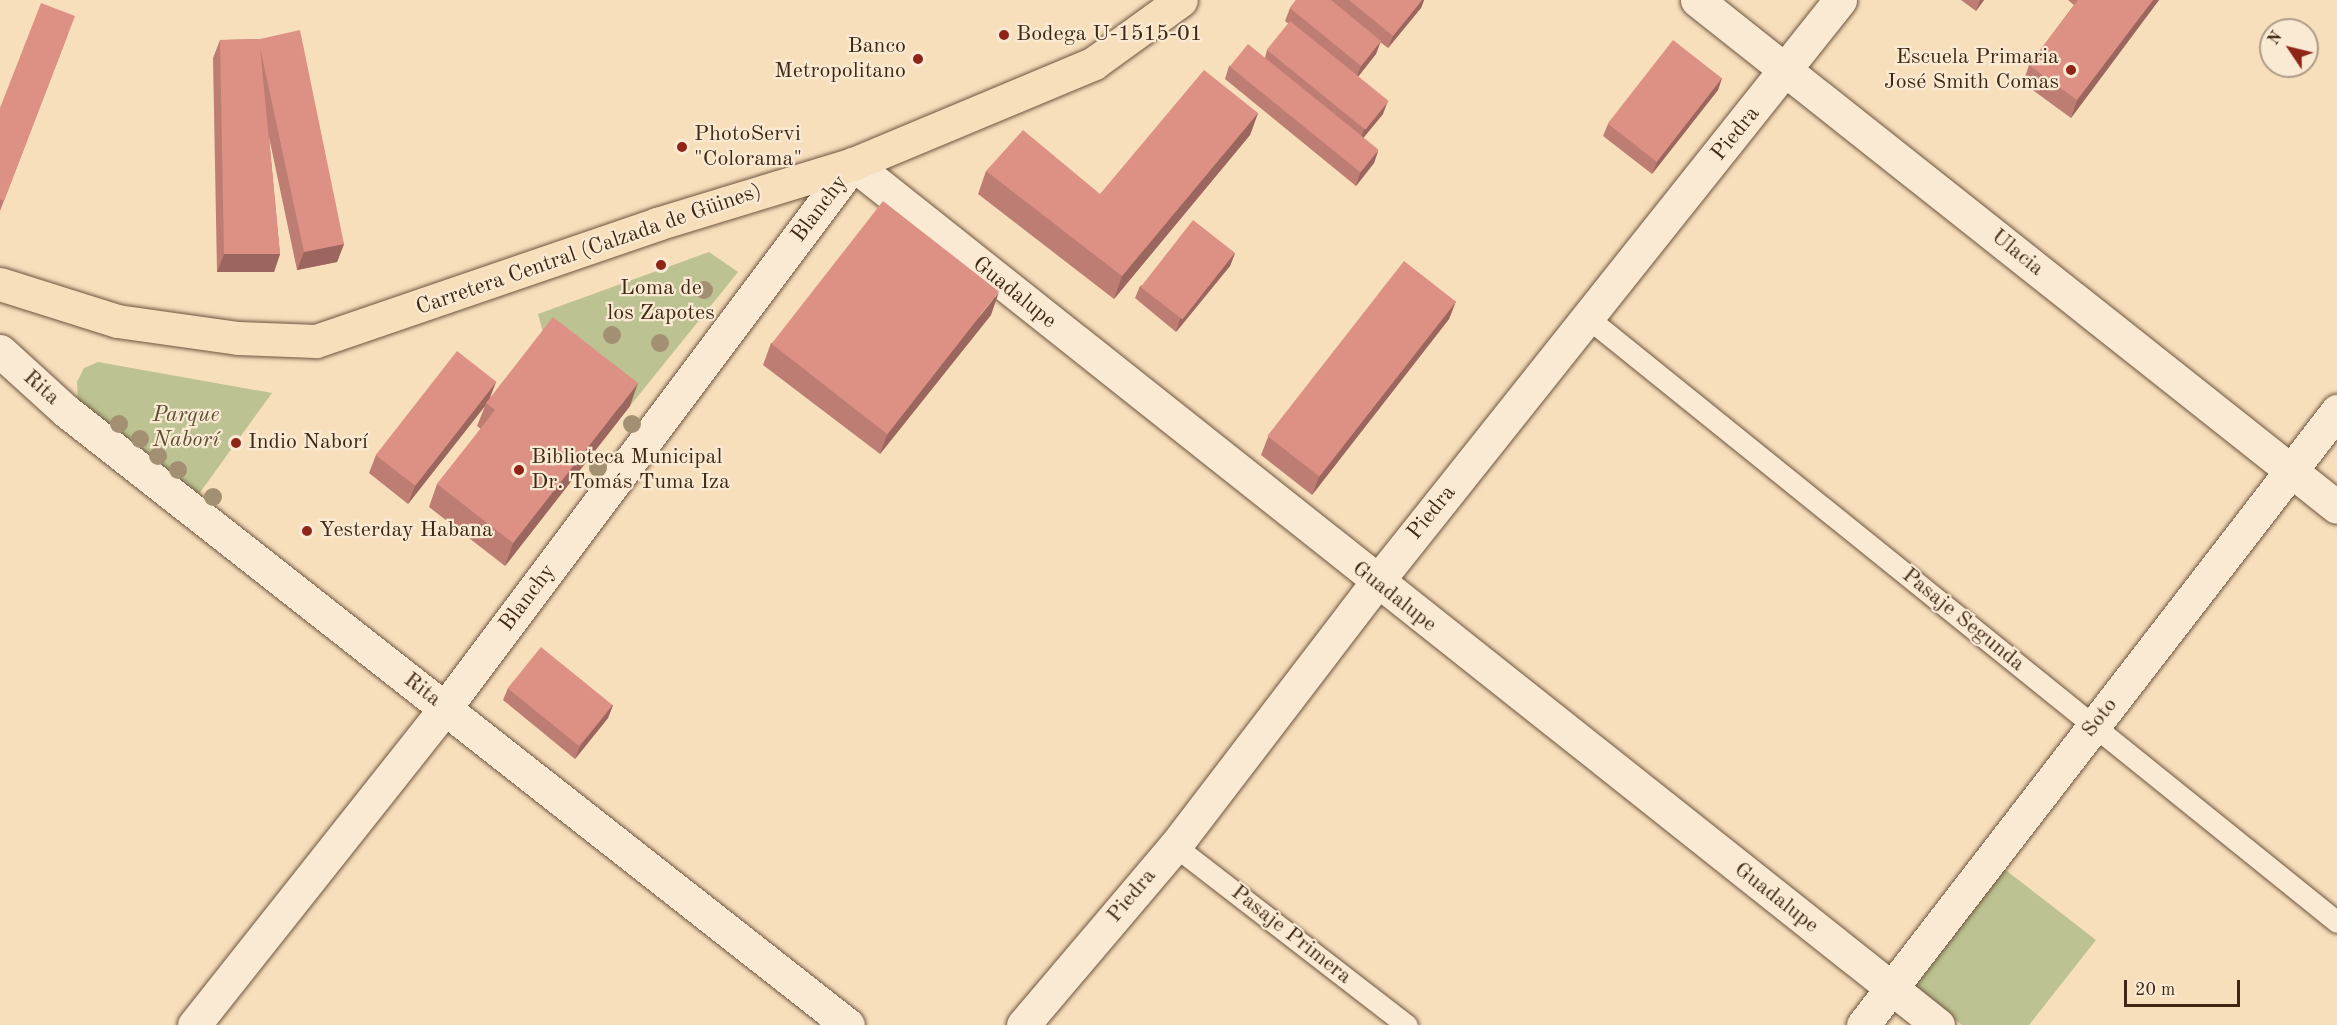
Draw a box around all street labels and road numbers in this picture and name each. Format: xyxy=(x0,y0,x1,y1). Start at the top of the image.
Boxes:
street label: Piedra xyxy=(1706,101,1766,167)
street label: Blanchy xyxy=(786,170,854,248)
street label: Carretera Central (Calzada de Güines) xyxy=(413,178,765,322)
street label: Ulacia xyxy=(1985,224,2049,282)
street label: Guadalupe xyxy=(967,251,1061,335)
street label: Rita xyxy=(17,365,65,411)
street label: Piedra xyxy=(1402,480,1462,546)
street label: Guadalupe xyxy=(1346,556,1442,638)
street label: Blanchy xyxy=(494,559,562,637)
street label: Pasaje Segunda xyxy=(1896,562,2030,678)
street label: Rita xyxy=(398,667,446,713)
street label: Soto xyxy=(2076,693,2124,743)
street label: Guadalupe xyxy=(1728,857,1824,939)
street label: Piedra xyxy=(1102,864,1162,928)
street label: Pasaje Primera xyxy=(1225,880,1357,990)

